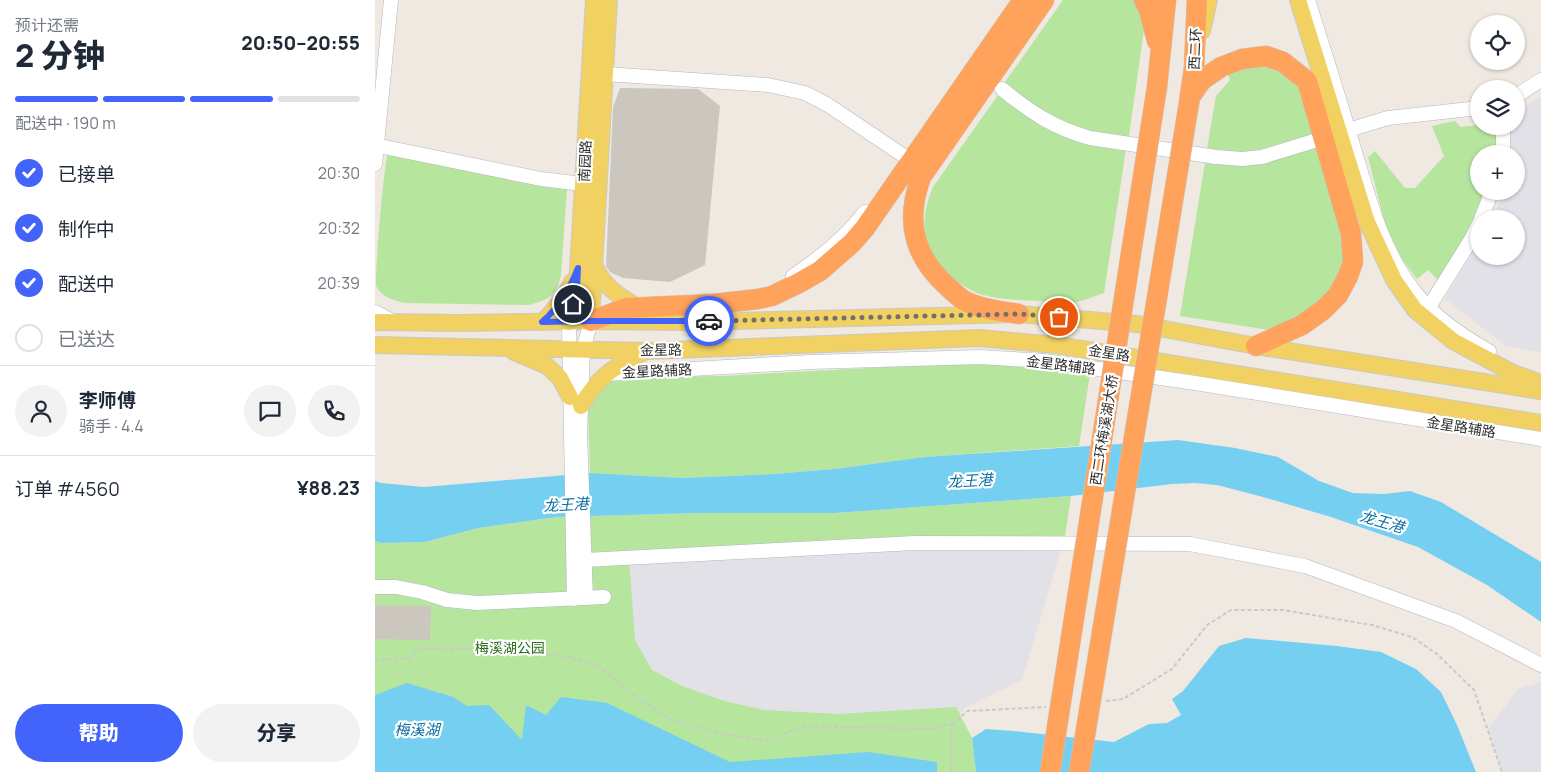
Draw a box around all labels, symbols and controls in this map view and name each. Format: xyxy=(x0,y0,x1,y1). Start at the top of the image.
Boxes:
text: 预计还需 xyxy=(15,14,79,36)
map controls xyxy=(1470,15,1525,265)
button: locate xyxy=(1470,15,1525,70)
street label: 西二环 xyxy=(1184,28,1205,70)
text: 20:50–20:55 xyxy=(241,30,360,56)
text: 2 分钟 xyxy=(15,33,105,77)
button: layers xyxy=(1470,80,1525,135)
text: 配送中 · 190 m xyxy=(15,112,116,134)
street label: 南园路 xyxy=(574,140,595,182)
button: + xyxy=(1470,145,1525,200)
icon: check xyxy=(15,159,43,187)
text: 已接单 xyxy=(58,161,115,187)
text: 20:30 xyxy=(318,162,360,184)
button: − xyxy=(1470,210,1525,265)
icon: check xyxy=(15,214,43,242)
text: 制作中 xyxy=(58,216,115,242)
text: 20:32 xyxy=(318,217,360,239)
icon: check xyxy=(15,269,43,297)
text: 配送中 xyxy=(58,271,115,297)
text: 20:39 xyxy=(318,272,360,294)
pin xyxy=(552,283,594,325)
icon: home xyxy=(559,290,587,318)
courier xyxy=(684,296,734,346)
pin xyxy=(1038,296,1080,338)
icon: bag xyxy=(1045,303,1073,331)
icon: car xyxy=(695,307,723,335)
text: 已送达 xyxy=(58,326,115,352)
street label: 金星路 xyxy=(640,340,682,359)
street label: 金星路 xyxy=(1087,340,1131,365)
street label: 金星路辅路 xyxy=(1025,351,1097,378)
street label: 金星路辅路 xyxy=(622,359,692,382)
street label: 西二环梅溪湖大桥 xyxy=(1085,373,1122,487)
button: person xyxy=(15,385,67,437)
button: chat xyxy=(244,385,296,437)
button: phone xyxy=(308,385,360,437)
text: 李师傅 xyxy=(79,387,136,413)
street label: 金星路辅路 xyxy=(1425,412,1497,441)
text: 骑手 · 4.4 xyxy=(79,415,144,437)
water label: 龙王港 xyxy=(947,469,995,492)
text: ¥88.23 xyxy=(297,475,360,501)
text: 订单 #4560 xyxy=(15,476,120,502)
water label: 龙王港 xyxy=(543,493,591,516)
water label: 龙王港 xyxy=(1358,505,1409,538)
park label: 梅溪湖公园 xyxy=(475,638,545,657)
button: 帮助 xyxy=(15,704,183,762)
button: 分享 xyxy=(193,704,360,762)
water label: 梅溪湖 xyxy=(394,719,441,740)

